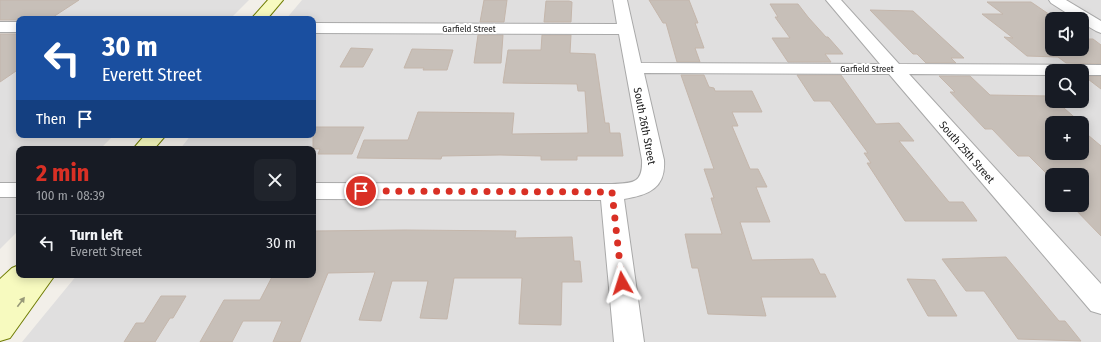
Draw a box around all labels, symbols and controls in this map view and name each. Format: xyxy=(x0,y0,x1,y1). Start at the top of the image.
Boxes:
map controls xyxy=(1045,12,1089,212)
button: sound xyxy=(1045,12,1089,56)
street label: Garfield Street xyxy=(442,24,496,34)
text: 30 m xyxy=(102,30,158,63)
icon: left xyxy=(36,32,88,84)
text: Everett Street xyxy=(102,64,202,86)
street label: Garfield Street xyxy=(840,64,894,74)
button: search xyxy=(1045,64,1089,108)
street label: South 26th Street xyxy=(631,86,658,166)
icon: arrive xyxy=(74,108,96,130)
text: Then xyxy=(36,110,66,128)
button: + xyxy=(1045,116,1089,160)
street label: South 25th Street xyxy=(936,119,997,186)
text: 2 min xyxy=(36,159,89,187)
button: close xyxy=(254,159,296,201)
button: − xyxy=(1045,168,1089,212)
pin xyxy=(344,174,378,208)
icon: arrive xyxy=(350,180,372,202)
text: 100 m · 08:39 xyxy=(36,188,105,203)
text: Turn left xyxy=(70,226,123,244)
icon: left xyxy=(36,232,58,254)
text: 30 m xyxy=(266,234,296,252)
text: Everett Street xyxy=(70,244,142,259)
position arrow xyxy=(601,262,643,304)
one-way arrow xyxy=(16,297,25,308)

